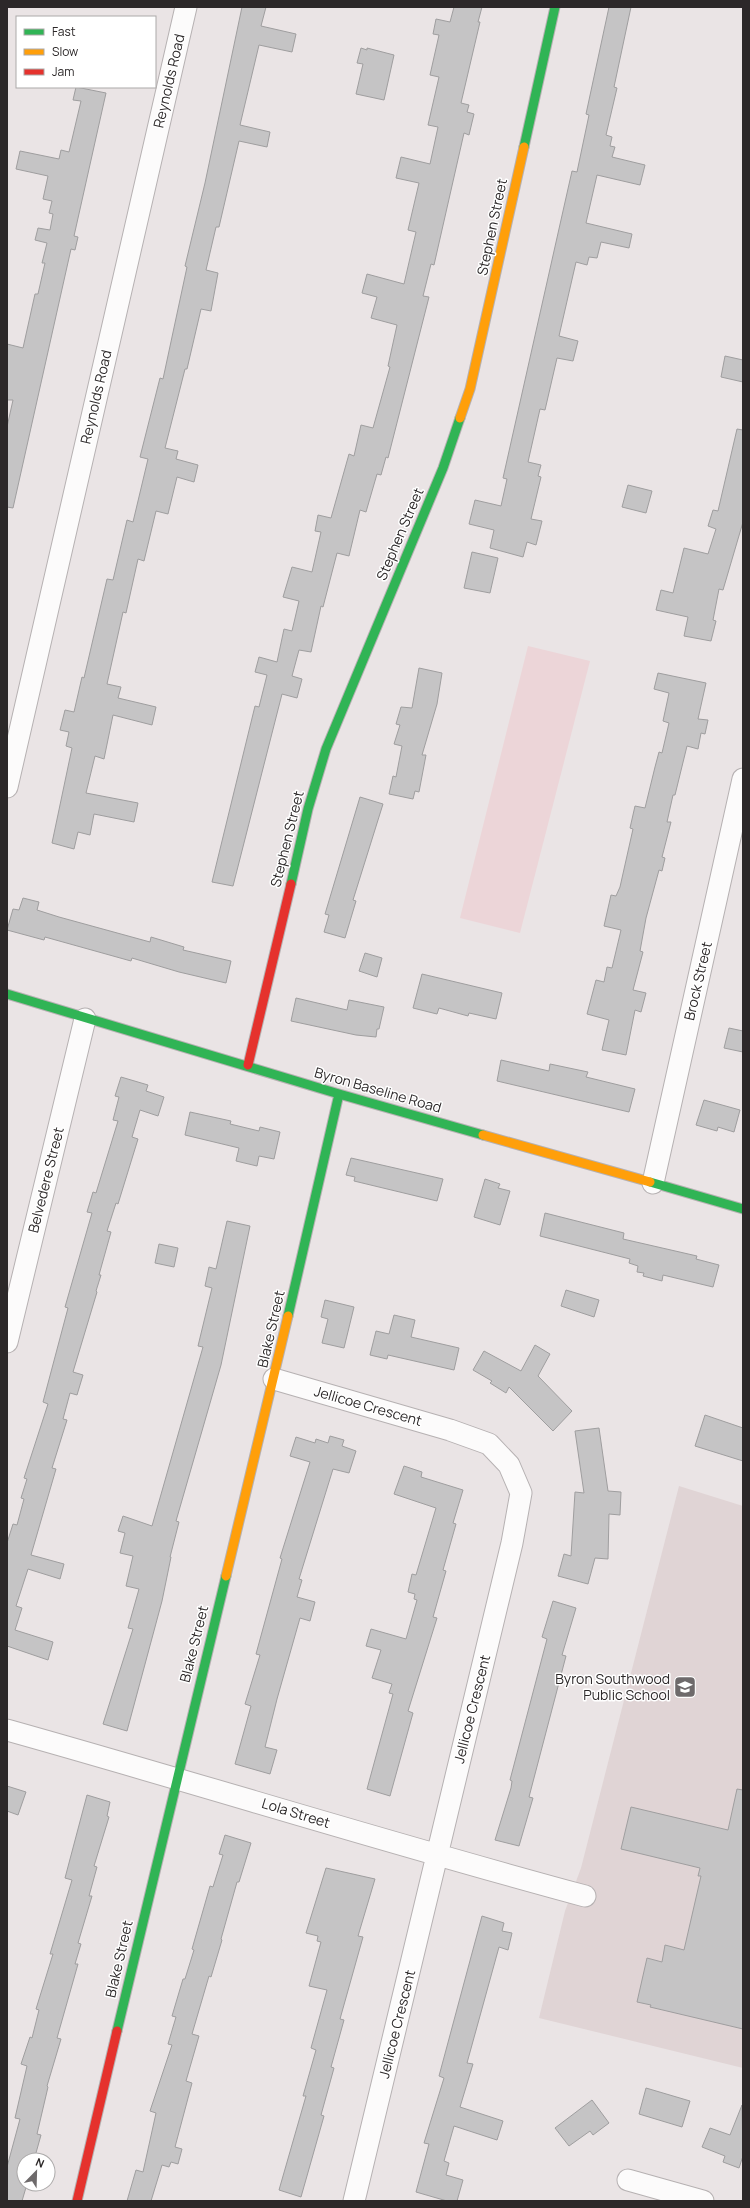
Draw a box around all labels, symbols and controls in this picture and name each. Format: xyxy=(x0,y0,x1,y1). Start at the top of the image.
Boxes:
legend xyxy=(16,16,156,88)
text: Fast xyxy=(52,23,76,40)
street label: Reynolds Road xyxy=(148,32,189,130)
text: Slow xyxy=(52,43,78,60)
text: Jam xyxy=(52,63,74,80)
street label: Stephen Street xyxy=(472,176,511,277)
street label: Reynolds Road xyxy=(75,348,116,446)
street label: Stephen Street xyxy=(372,484,428,583)
street label: Stephen Street xyxy=(265,788,308,889)
street label: Brock Street xyxy=(679,939,716,1022)
street label: Byron Baseline Road xyxy=(312,1062,444,1117)
street label: Belvedere Street xyxy=(23,1125,68,1235)
street label: Blake Street xyxy=(252,1288,289,1369)
street label: Jellicoe Crescent xyxy=(312,1381,425,1430)
street label: Blake Street xyxy=(175,1603,212,1684)
street label: Jellicoe Crescent xyxy=(449,1652,494,1765)
place label: Byron Southwood Public School xyxy=(555,1669,670,1704)
school or university icon: Byron Southwood Public School xyxy=(672,1674,698,1700)
street label: Lola Street xyxy=(260,1793,333,1832)
street label: Blake Street xyxy=(100,1918,137,1999)
street label: Jellicoe Crescent xyxy=(374,1967,419,2080)
north arrow xyxy=(16,2152,56,2192)
text: N xyxy=(34,2154,47,2171)

